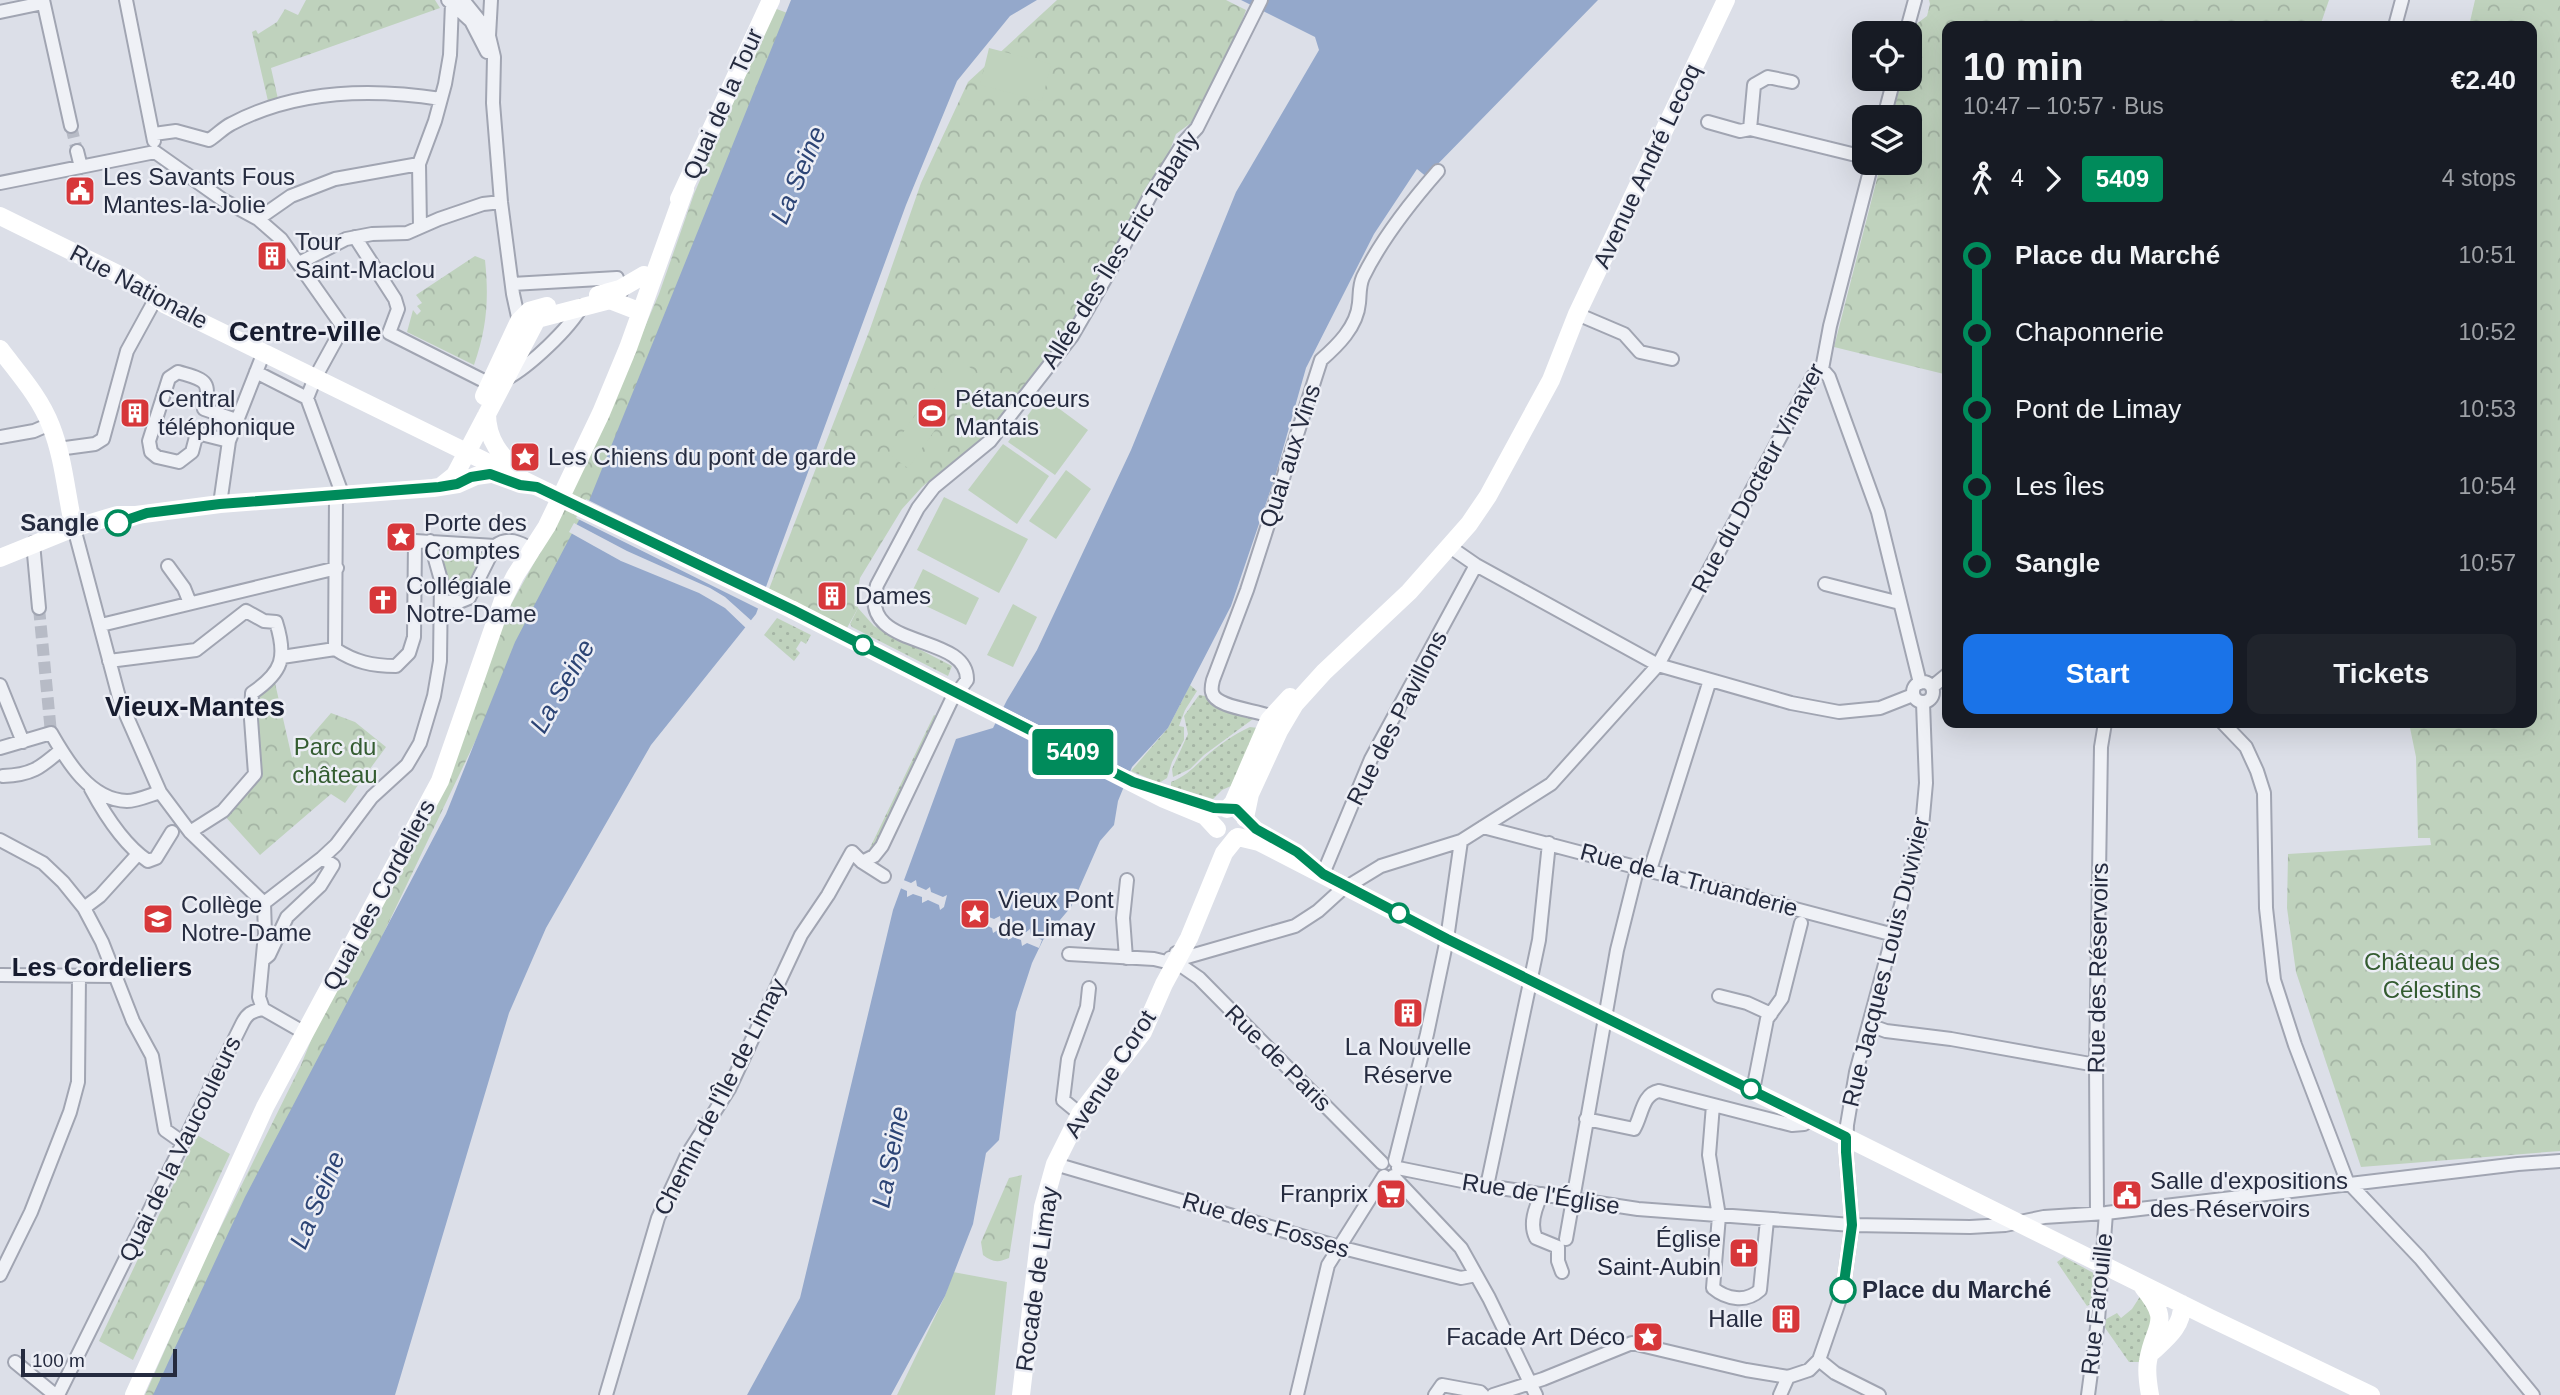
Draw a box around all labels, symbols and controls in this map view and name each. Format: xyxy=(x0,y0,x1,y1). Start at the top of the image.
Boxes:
map controls xyxy=(1852,21,1922,175)
button: locate xyxy=(1852,21,1922,91)
street label: Quai de la Tour xyxy=(677,24,768,183)
text: 10 min xyxy=(1963,46,2083,88)
street label: Avenue André Lecoq xyxy=(1587,59,1706,272)
text: €2.40 xyxy=(2451,65,2516,95)
text: 10:47 – 10:57 · Bus xyxy=(1963,93,2164,119)
button: layers xyxy=(1852,105,1922,175)
water label: La Seine xyxy=(764,122,832,228)
street label: Allée des Îles Éric Tabarly xyxy=(1035,126,1204,373)
icon: walk xyxy=(1963,160,2001,198)
icon: forward xyxy=(2034,160,2072,198)
place label: Les Savants Fous Mantes-la-Jolie xyxy=(103,163,295,218)
text: 4 xyxy=(2011,165,2024,191)
text: 5409 xyxy=(2096,165,2149,192)
text: 4 stops xyxy=(2442,165,2516,191)
public building icon: Les Savants Fous Mantes-la-Jolie xyxy=(63,174,97,208)
place label: Tour Saint-Maclou xyxy=(295,228,435,283)
street label: Rue Nationale xyxy=(66,239,213,334)
building icon: Tour Saint-Maclou xyxy=(255,239,289,273)
text: Place du Marché xyxy=(2015,240,2220,270)
text: 10:51 xyxy=(2458,242,2516,268)
district label: Centre-ville xyxy=(229,316,381,347)
text: Chaponnerie xyxy=(2015,317,2164,347)
text: 10:52 xyxy=(2458,319,2516,345)
street label: Rue du Docteur Vinaver xyxy=(1686,359,1830,597)
street label: Quai aux Vins xyxy=(1254,381,1325,531)
place label: Central téléphonique xyxy=(158,385,295,440)
place label: Pétancoeurs Mantais xyxy=(955,385,1090,440)
text: Pont de Limay xyxy=(2015,394,2181,424)
building icon: Central téléphonique xyxy=(118,396,152,430)
sports icon: Pétancoeurs Mantais xyxy=(915,396,949,430)
text: 10:53 xyxy=(2458,396,2516,422)
place icon: Les Chiens du pont de garde xyxy=(508,440,542,474)
place label: Les Chiens du pont de garde xyxy=(548,443,856,470)
text: Les Îles xyxy=(2015,471,2105,501)
text: 10:54 xyxy=(2458,473,2516,499)
place label: Sangle xyxy=(20,509,99,536)
place label: Porte des Comptes xyxy=(424,509,527,564)
marker: Sangle xyxy=(105,510,131,536)
place icon: Porte des Comptes xyxy=(384,520,418,554)
text: Sangle xyxy=(2015,548,2100,578)
text: 10:57 xyxy=(2458,550,2516,576)
place label: Collégiale Notre-Dame xyxy=(406,572,537,627)
building icon: Dames xyxy=(815,579,849,613)
place label: Dames xyxy=(855,582,931,609)
church icon: Collégiale Notre-Dame xyxy=(366,583,400,617)
street label: Rue des Pavillons xyxy=(1341,626,1452,809)
water label: La Seine xyxy=(523,634,601,738)
button: Start xyxy=(1963,634,2233,714)
button: Tickets xyxy=(2247,634,2516,714)
unlabelled marker xyxy=(853,635,873,655)
district label: Vieux-Mantes xyxy=(105,691,285,722)
line badge: 5409 xyxy=(1024,729,1122,775)
park label: Parc du château xyxy=(292,733,378,788)
text: 5409 xyxy=(1046,738,1100,765)
street label: Quai des Cordeliers xyxy=(317,795,440,995)
street label: Rue Jacques Louis Duvivier xyxy=(1836,814,1935,1109)
street label: Rue de la Truanderie xyxy=(1577,837,1801,922)
street label: Rue des Réservoirs xyxy=(2082,862,2113,1074)
place label: Vieux Pont de Limay xyxy=(998,886,1114,941)
place label: Collège Notre-Dame xyxy=(181,891,312,946)
place icon: Vieux Pont de Limay xyxy=(958,897,992,931)
school or university icon: Collège Notre-Dame xyxy=(141,902,175,936)
unlabelled marker xyxy=(1389,903,1409,923)
park label: Château des Célestins xyxy=(2364,948,2500,1003)
district label: Les Cordeliers xyxy=(12,952,192,982)
street label: Chemin de l'Île de Limay xyxy=(648,974,791,1220)
building icon: La Nouvelle Réserve xyxy=(1391,996,1425,1030)
street label: Rue de Paris xyxy=(1220,999,1337,1116)
street label: Avenue Corot xyxy=(1058,1005,1161,1142)
street label: Quai de la Vaucouleurs xyxy=(113,1032,246,1266)
place label: La Nouvelle Réserve xyxy=(1345,1033,1471,1088)
unlabelled marker xyxy=(1741,1079,1761,1099)
water label: La Seine xyxy=(865,1104,915,1210)
water label: La Seine xyxy=(283,1147,351,1253)
place label: Salle d'expositions des Réservoirs xyxy=(2150,1167,2348,1222)
street label: Rue de l'Église xyxy=(1460,1168,1622,1219)
supermarket icon: Franprix xyxy=(1374,1177,1408,1211)
public building icon: Salle d'expositions des Réservoirs xyxy=(2110,1178,2144,1212)
place label: Franprix xyxy=(1280,1180,1368,1207)
street label: Rocade de Limay xyxy=(1010,1185,1063,1373)
street label: Rue des Fosses xyxy=(1179,1186,1353,1263)
place label: Église Saint-Aubin xyxy=(1597,1225,1721,1280)
street label: Rue Farouille xyxy=(2076,1232,2117,1376)
church icon: Église Saint-Aubin xyxy=(1727,1236,1761,1270)
place label: Place du Marché xyxy=(1862,1276,2051,1303)
marker: Place du Marché xyxy=(1830,1277,1856,1303)
building icon: Halle xyxy=(1769,1302,1803,1336)
place label: Halle xyxy=(1708,1305,1763,1332)
place icon: Facade Art Déco xyxy=(1631,1320,1665,1354)
place label: Facade Art Déco xyxy=(1446,1323,1625,1350)
scale bar xyxy=(21,1346,177,1378)
text: 100 m xyxy=(32,1350,85,1371)

